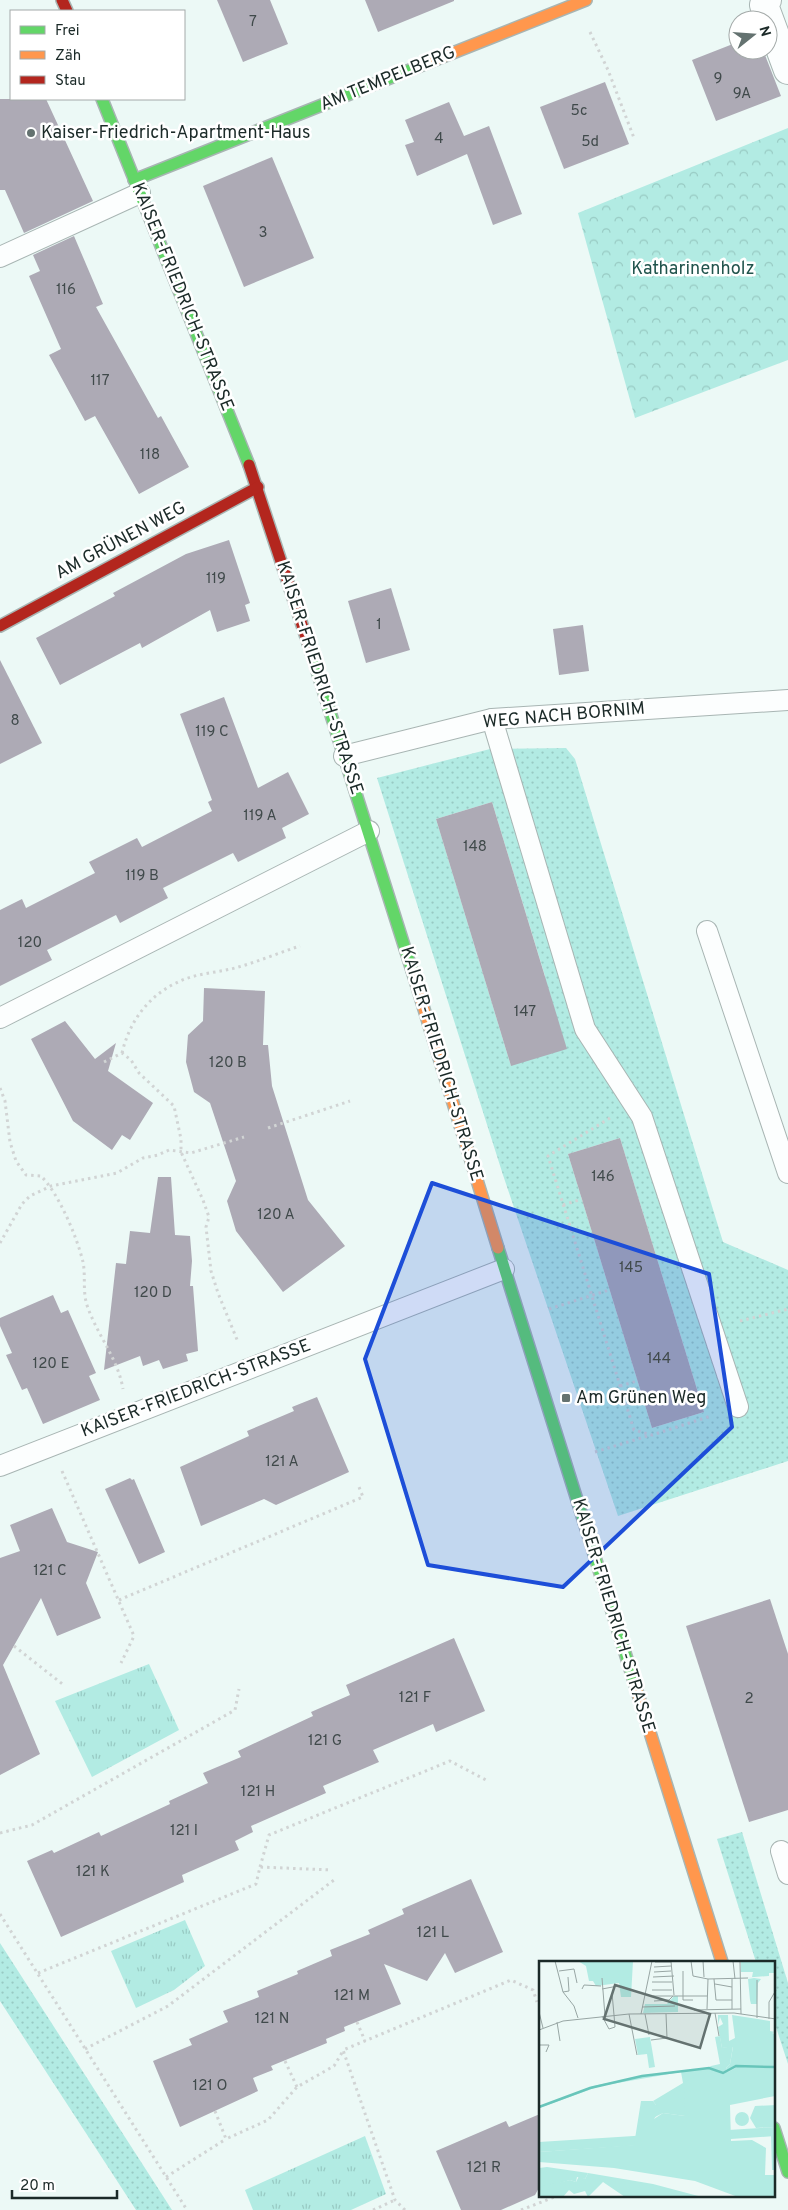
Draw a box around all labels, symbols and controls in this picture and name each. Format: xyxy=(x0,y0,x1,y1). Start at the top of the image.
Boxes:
legend xyxy=(10,10,185,100)
north arrow xyxy=(728,10,778,60)
house number: 7 xyxy=(249,13,257,32)
text: Frei xyxy=(55,22,80,41)
text: N xyxy=(754,24,774,39)
street label: AM TEMPELBERG xyxy=(317,41,459,117)
text: Zäh xyxy=(55,47,81,66)
house number: 9 xyxy=(714,70,722,89)
text: Stau xyxy=(55,72,86,91)
house number: 9A xyxy=(733,85,751,104)
house number: 5c xyxy=(571,102,587,121)
place label: Kaiser-Friedrich-Apartment-Haus xyxy=(41,122,310,145)
marker: Kaiser-Friedrich-Apartment-Haus xyxy=(25,127,37,139)
house number: 4 xyxy=(434,130,444,149)
house number: 5d xyxy=(581,133,599,152)
street label: KAISER-FRIEDRICH-STRASSE xyxy=(126,179,238,415)
house number: 3 xyxy=(258,224,268,243)
park label: Katharinenholz xyxy=(631,258,755,281)
house number: 116 xyxy=(56,281,76,300)
house number: 117 xyxy=(91,372,110,391)
house number: 118 xyxy=(140,446,160,465)
street label: AM GRÜNEN WEG xyxy=(51,495,190,585)
street label: KAISER-FRIEDRICH-STRASSE xyxy=(270,558,368,798)
house number: 119 xyxy=(206,570,226,589)
house number: 1 xyxy=(376,616,382,635)
street label: WEG NACH BORNIM xyxy=(482,697,646,735)
house number: 8 xyxy=(10,712,20,731)
house number: 119 C xyxy=(195,723,229,742)
house number: 119 A xyxy=(243,807,277,826)
house number: 148 xyxy=(463,838,487,857)
house number: 119 B xyxy=(125,867,159,886)
house number: 120 xyxy=(18,934,42,953)
street label: KAISER-FRIEDRICH-STRASSE xyxy=(394,944,488,1184)
house number: 147 xyxy=(514,1003,536,1022)
house number: 120 B xyxy=(209,1054,247,1073)
house number: 146 xyxy=(591,1168,615,1187)
house number: 120 A xyxy=(257,1206,295,1225)
house number: 145 xyxy=(619,1259,643,1278)
house number: 120 D xyxy=(134,1284,172,1303)
street label: KAISER-FRIEDRICH-STRASSE xyxy=(78,1334,314,1444)
house number: 144 xyxy=(647,1350,671,1369)
house number: 120 E xyxy=(33,1355,69,1374)
place label: Am Grünen Weg xyxy=(576,1387,706,1410)
marker: Am Grünen Weg xyxy=(560,1392,572,1404)
house number: 121 A xyxy=(265,1453,299,1472)
street label: KAISER-FRIEDRICH-STRASSE xyxy=(566,1496,660,1736)
house number: 121 C xyxy=(33,1562,67,1581)
house number: 121 F xyxy=(399,1689,431,1708)
house number: 2 xyxy=(744,1690,754,1709)
house number: 121 G xyxy=(308,1732,342,1751)
house number: 121 H xyxy=(241,1783,275,1802)
house number: 121 I xyxy=(170,1822,198,1841)
house number: 121 K xyxy=(76,1863,110,1882)
house number: 121 L xyxy=(417,1924,449,1943)
inset map xyxy=(539,1961,776,2198)
house number: 121 M xyxy=(334,1987,370,2006)
house number: 121 N xyxy=(255,2010,289,2029)
house number: 121 O xyxy=(193,2077,227,2096)
house number: 121 R xyxy=(467,2159,501,2178)
scale bar xyxy=(12,2168,118,2200)
text: 20 m xyxy=(20,2177,55,2196)

